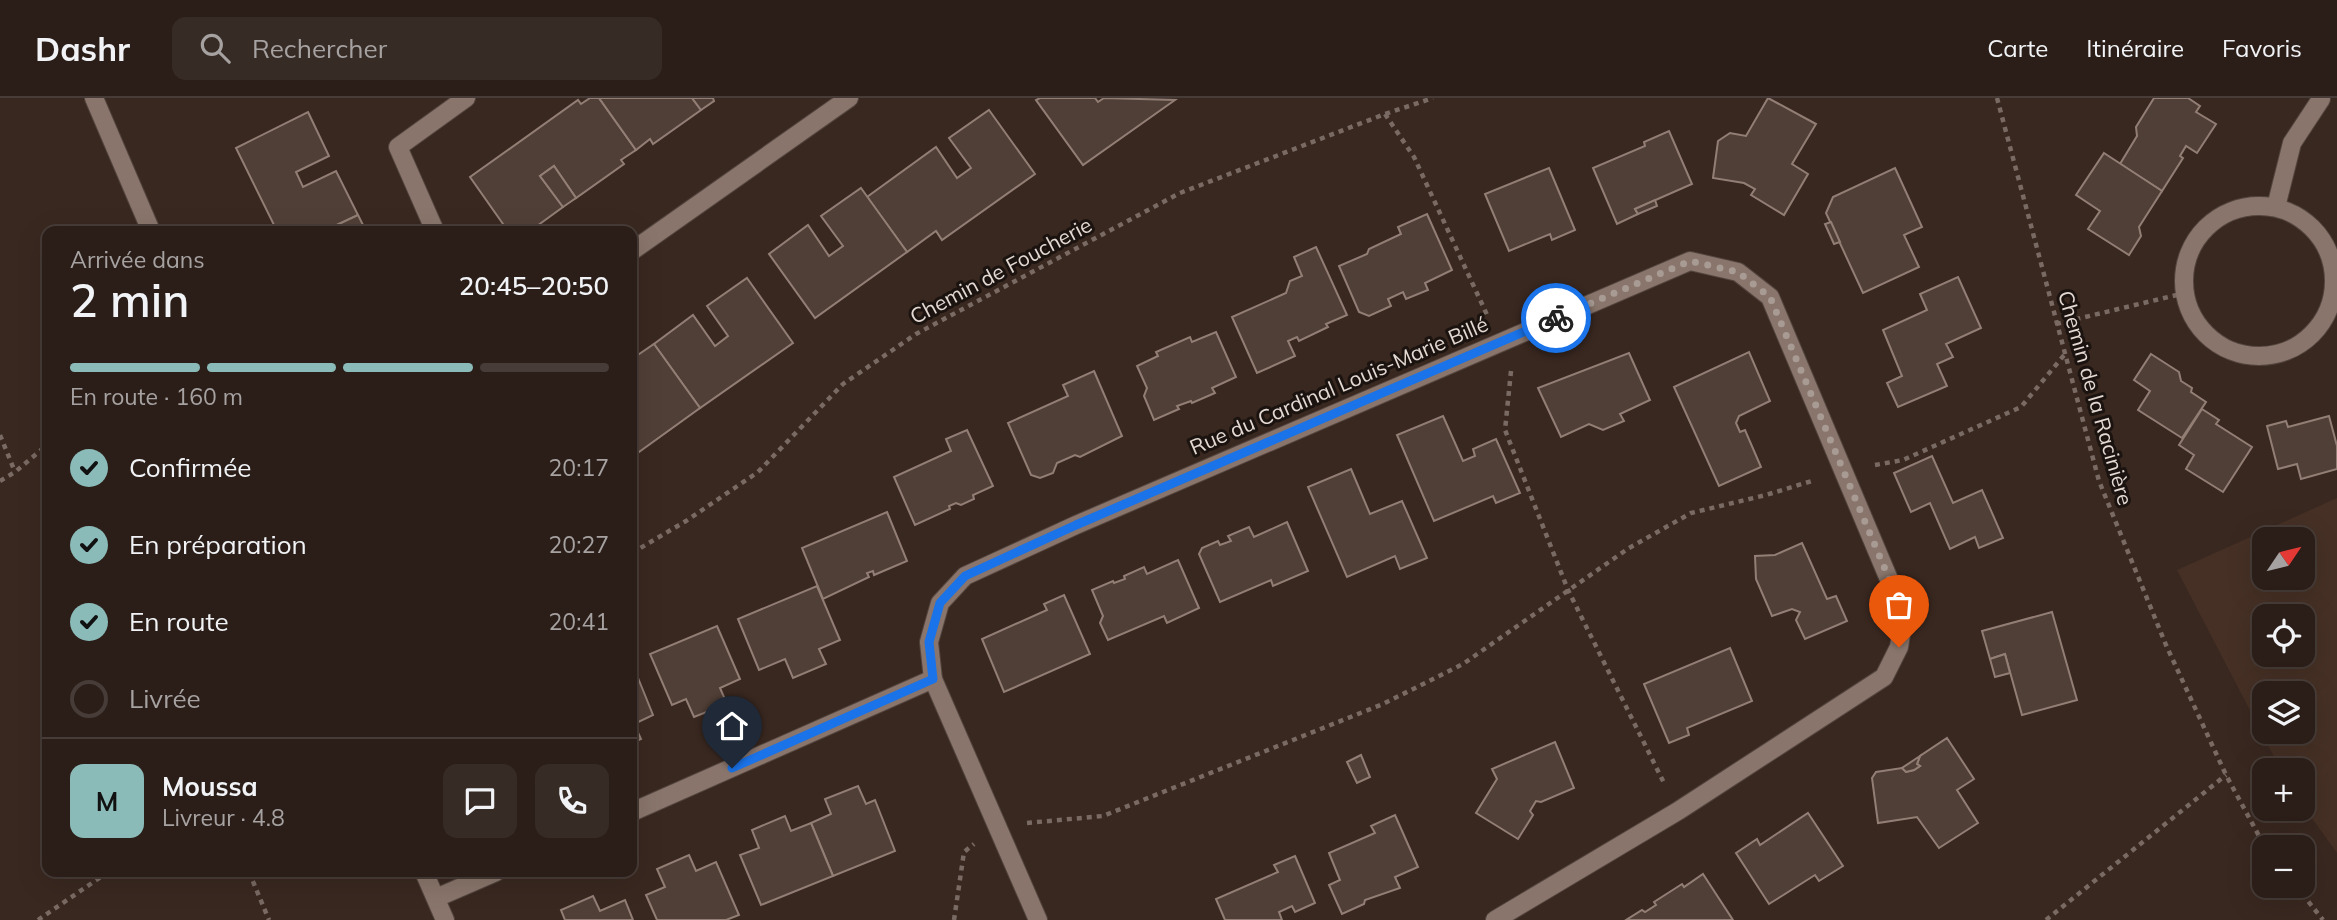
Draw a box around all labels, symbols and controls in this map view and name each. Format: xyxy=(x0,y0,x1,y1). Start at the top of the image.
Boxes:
search box xyxy=(172,17,662,80)
text: Dashr xyxy=(35,28,130,69)
icon: search xyxy=(196,29,234,67)
text: Rechercher xyxy=(252,32,387,65)
text: Carte xyxy=(1987,33,2048,63)
text: Itinéraire xyxy=(2086,33,2184,63)
text: Favoris xyxy=(2222,33,2302,63)
street label: Chemin de Foucherie xyxy=(905,211,1096,329)
text: Arrivée dans xyxy=(70,245,205,274)
text: 20:45–20:50 xyxy=(459,269,609,302)
text: 2 min xyxy=(70,271,189,329)
courier xyxy=(1521,283,1591,353)
street label: Chemin de la Racinière xyxy=(2053,287,2139,508)
icon: bike xyxy=(1537,299,1575,337)
street label: Rue du Cardinal Louis-Marie Billé xyxy=(1186,310,1492,460)
text: En route · 160 m xyxy=(70,382,243,411)
icon: check xyxy=(70,449,108,487)
text: Confirmée xyxy=(129,451,251,484)
text: 20:17 xyxy=(549,453,609,482)
icon: check xyxy=(70,526,108,564)
north arrow xyxy=(2252,527,2315,590)
map controls xyxy=(2252,527,2315,898)
text: En préparation xyxy=(129,528,307,561)
text: 20:27 xyxy=(549,530,609,559)
pin xyxy=(1869,575,1929,647)
icon: bag xyxy=(1880,586,1918,624)
icon: check xyxy=(70,603,108,641)
button: locate xyxy=(2252,604,2315,667)
text: En route xyxy=(129,605,229,638)
text: 20:41 xyxy=(549,607,609,636)
button: layers xyxy=(2252,681,2315,744)
text: Livrée xyxy=(129,682,201,715)
pin xyxy=(702,696,762,768)
icon: home xyxy=(713,707,751,745)
button: + xyxy=(2252,758,2315,821)
button: chat xyxy=(443,764,517,838)
button: phone xyxy=(535,764,609,838)
text: Moussa xyxy=(162,770,258,803)
text: M xyxy=(96,785,118,818)
text: Livreur · 4.8 xyxy=(162,803,285,832)
button: − xyxy=(2252,835,2315,898)

